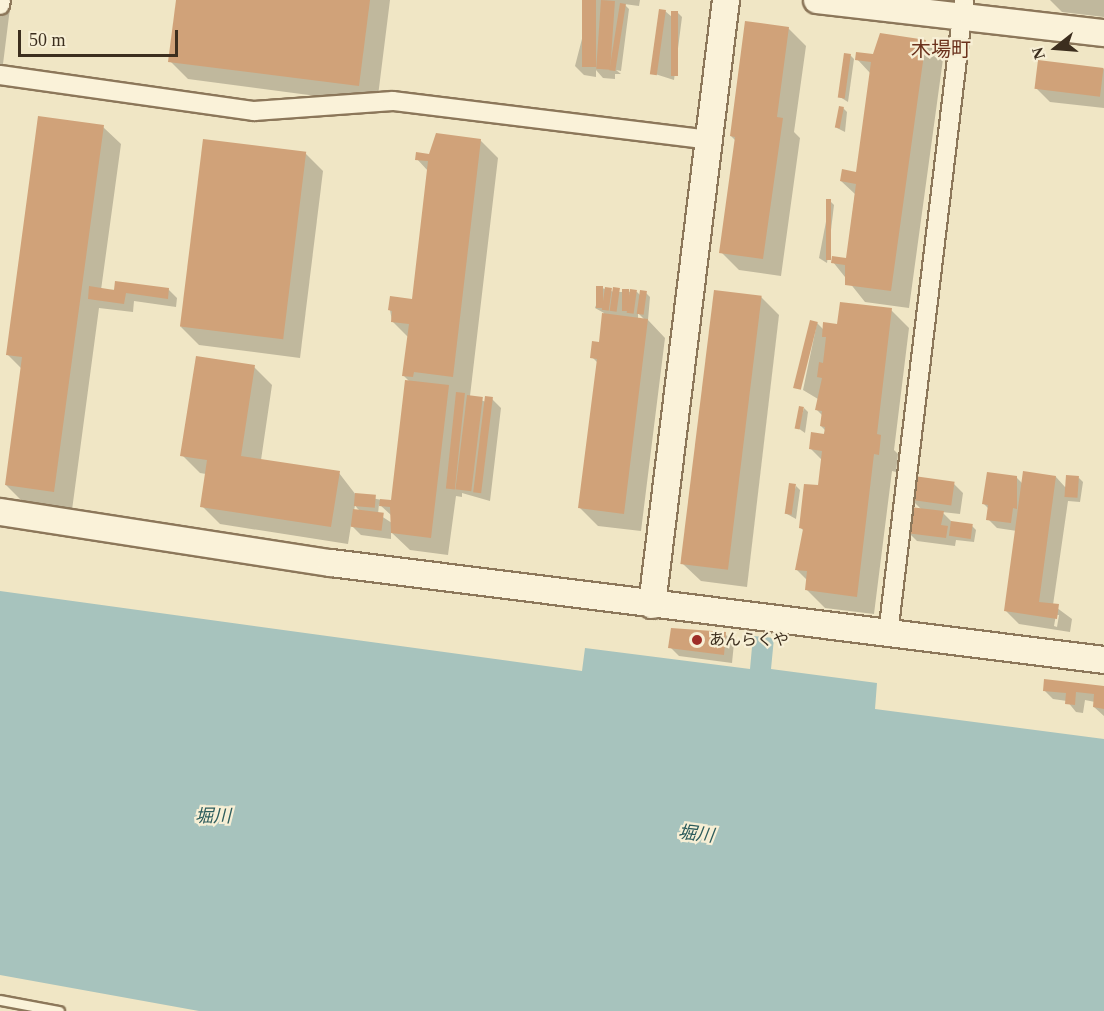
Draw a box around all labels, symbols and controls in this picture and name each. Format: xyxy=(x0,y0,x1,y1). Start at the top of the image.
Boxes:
scale bar xyxy=(21,18,182,56)
north arrow xyxy=(1026,18,1086,78)
text: 50 m xyxy=(29,30,66,50)
district label: 木場町 xyxy=(911,37,971,61)
text: N xyxy=(1028,45,1048,61)
place label: あんらくや xyxy=(709,630,789,650)
marker: あんらくや xyxy=(690,633,704,647)
water label: 堀川 xyxy=(195,805,231,827)
water label: 堀川 xyxy=(677,821,715,847)

